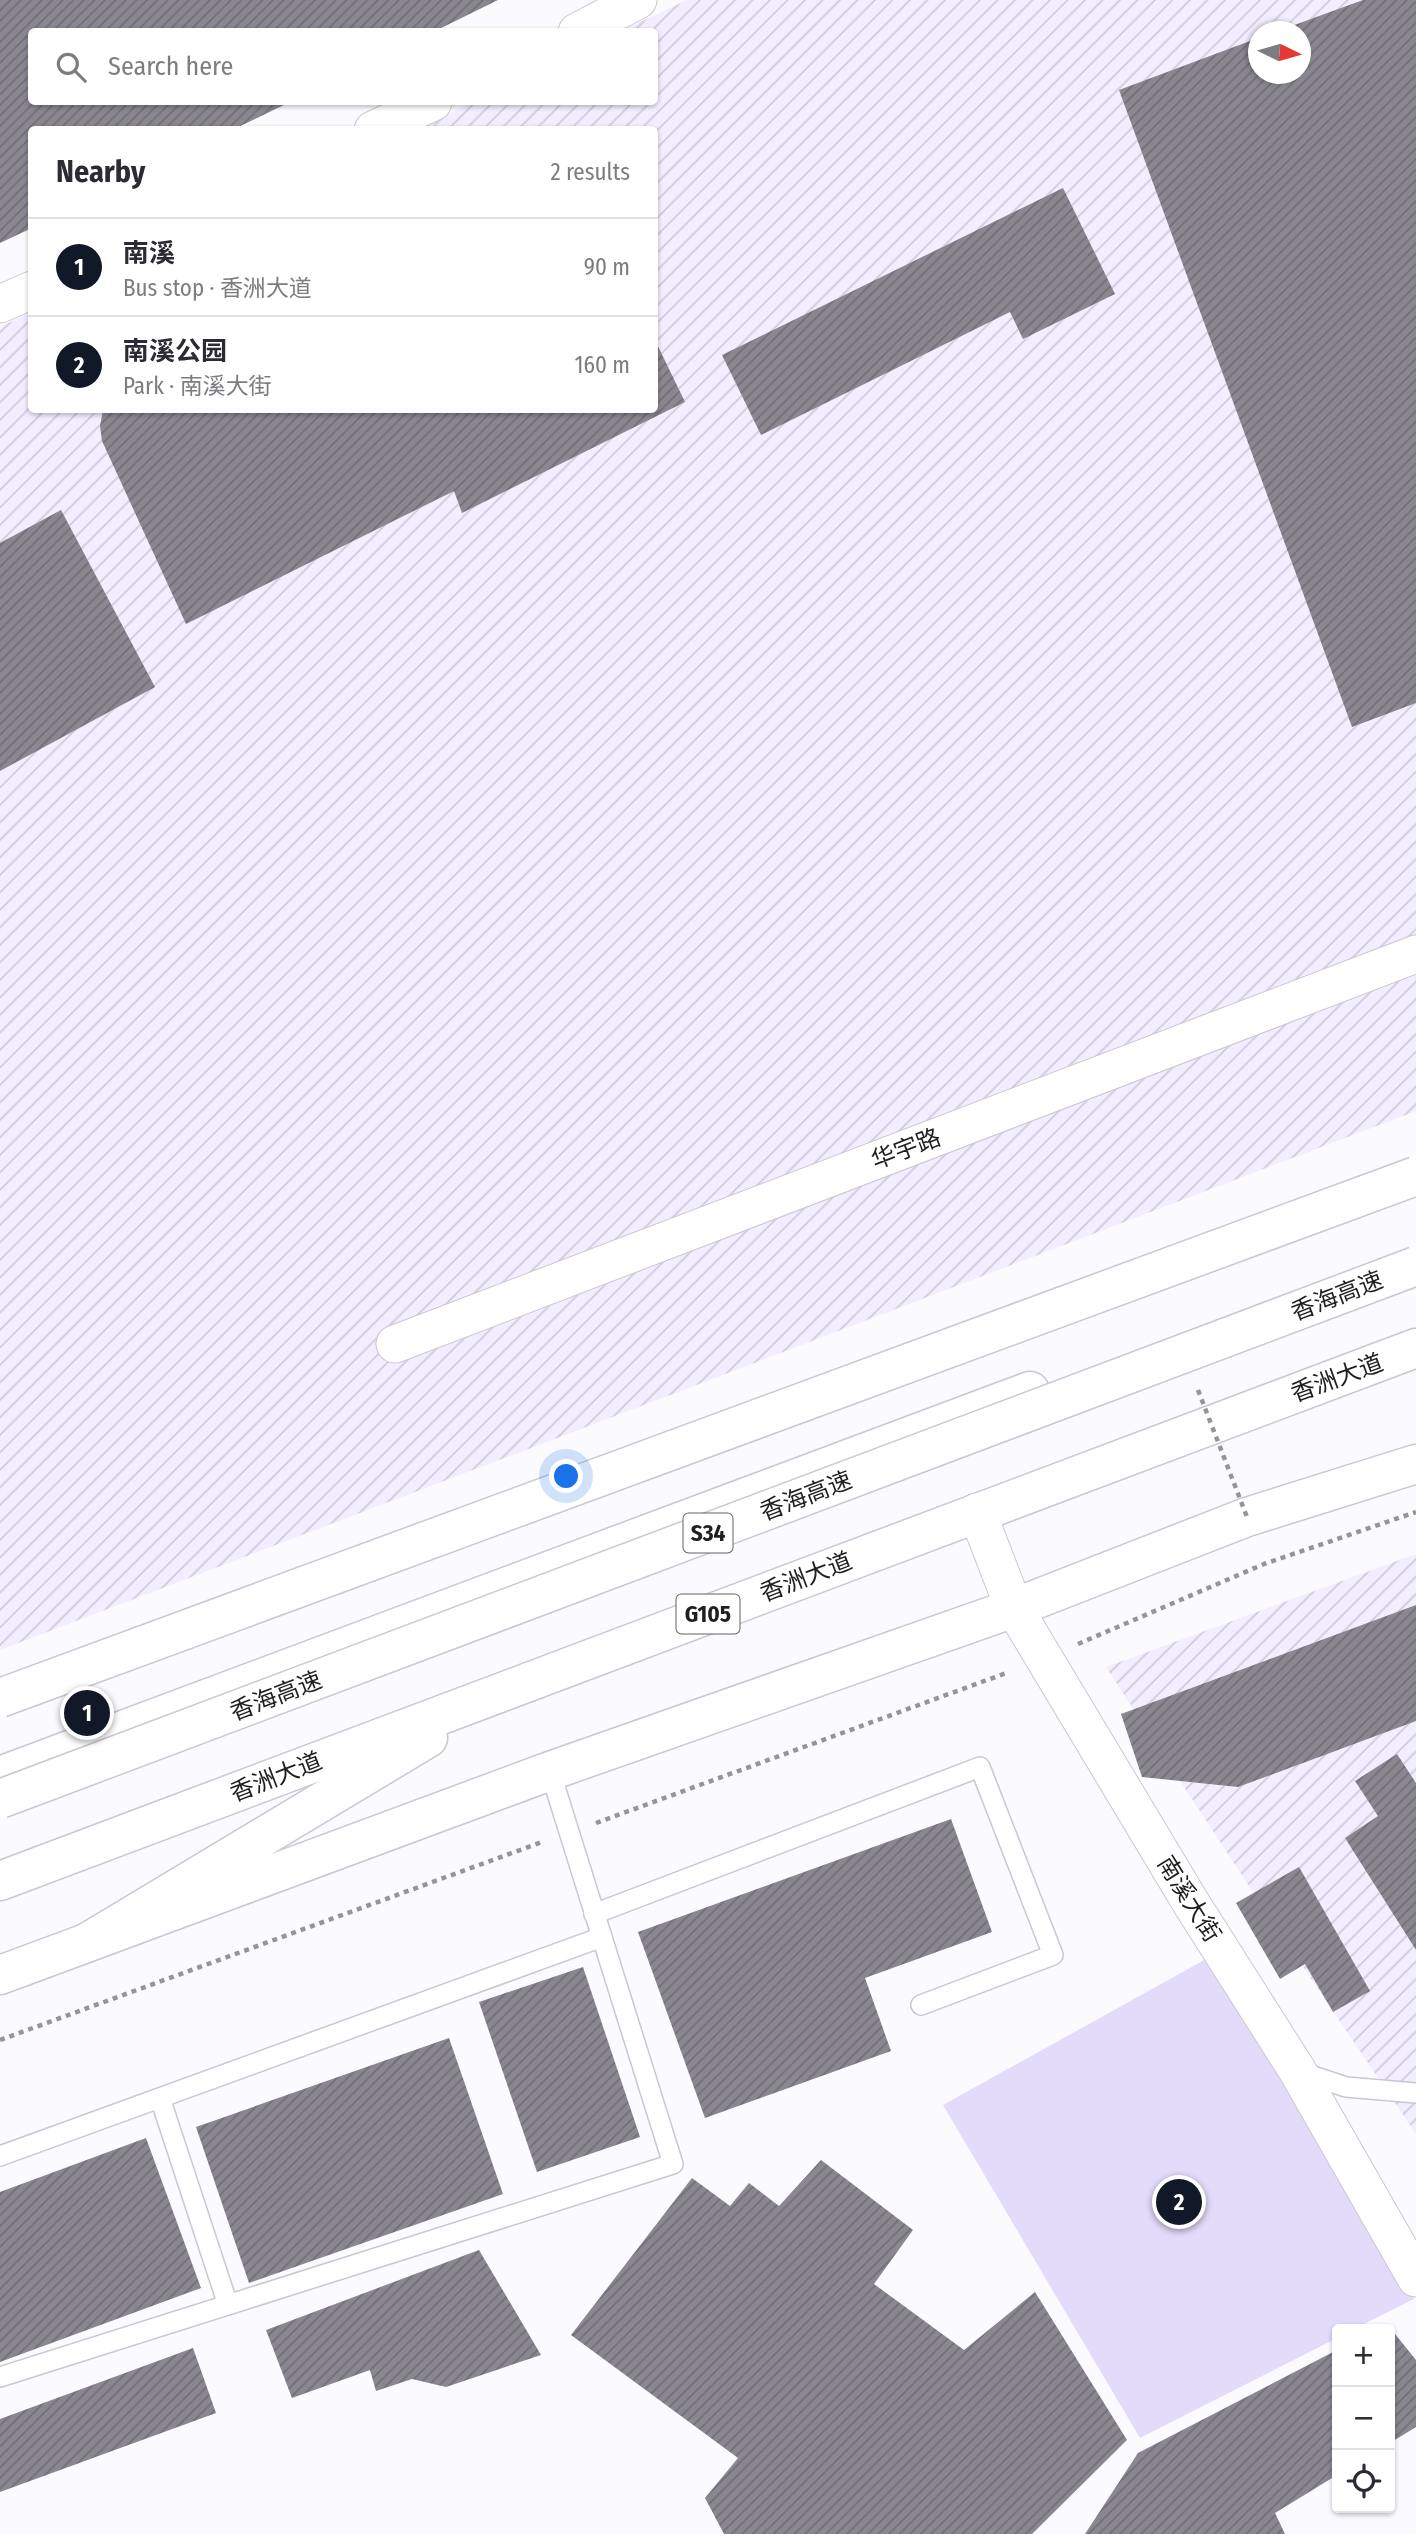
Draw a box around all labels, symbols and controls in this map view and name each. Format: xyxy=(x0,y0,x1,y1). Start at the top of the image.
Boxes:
north arrow xyxy=(1248,21,1311,84)
search box xyxy=(28,28,658,105)
icon: search xyxy=(52,48,90,86)
text: Search here xyxy=(108,51,233,82)
text: Nearby xyxy=(56,154,145,190)
text: 2 results xyxy=(550,158,630,186)
text: 南溪 xyxy=(123,238,175,269)
text: 1 xyxy=(74,253,84,281)
text: 90 m xyxy=(584,253,630,281)
text: Bus stop · 香洲大道 xyxy=(123,274,312,302)
text: 南溪公园 xyxy=(123,336,227,367)
text: 2 xyxy=(74,351,84,379)
text: 160 m xyxy=(575,351,630,379)
text: Park · 南溪大街 xyxy=(123,372,272,400)
street label: 华宇路 xyxy=(867,1123,945,1175)
street label: 香海高速 xyxy=(1287,1266,1387,1326)
street label: 香洲大道 xyxy=(1287,1348,1387,1408)
your location xyxy=(549,1459,583,1493)
street label: 香海高速 xyxy=(756,1466,856,1526)
road number: S34 xyxy=(684,1514,732,1552)
street label: 香洲大道 xyxy=(756,1547,856,1607)
road number: G105 xyxy=(676,1595,740,1634)
street label: 香海高速 xyxy=(226,1666,326,1726)
pin: 1 xyxy=(64,1687,110,1739)
street label: 香洲大道 xyxy=(226,1747,326,1807)
street label: 南溪大街 xyxy=(1152,1851,1226,1947)
pin: 2 xyxy=(1156,2176,1202,2228)
map controls xyxy=(1332,2324,1395,2513)
button: + xyxy=(1332,2324,1395,2387)
button: − xyxy=(1332,2387,1395,2450)
button: locate xyxy=(1332,2450,1395,2513)

